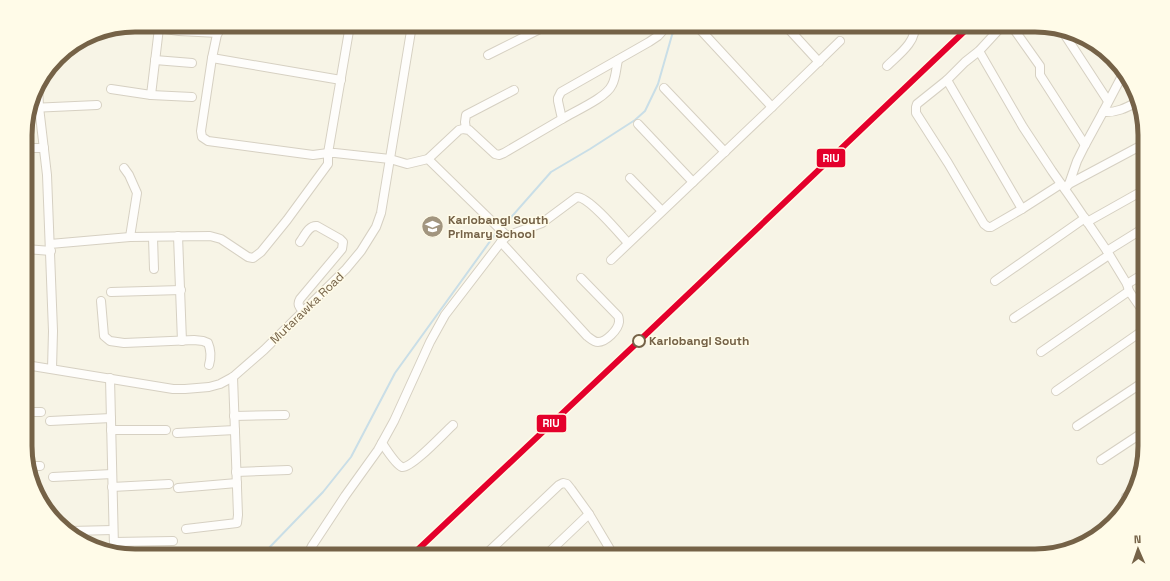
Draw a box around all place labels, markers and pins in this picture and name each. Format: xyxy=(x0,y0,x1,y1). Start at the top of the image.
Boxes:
place label: Kariobangi South Primary School xyxy=(448,212,549,242)
school or university icon: Kariobangi South Primary School xyxy=(419,214,445,240)
place label: Kariobangi South xyxy=(649,333,750,349)
marker: Kariobangi South xyxy=(632,334,646,348)

